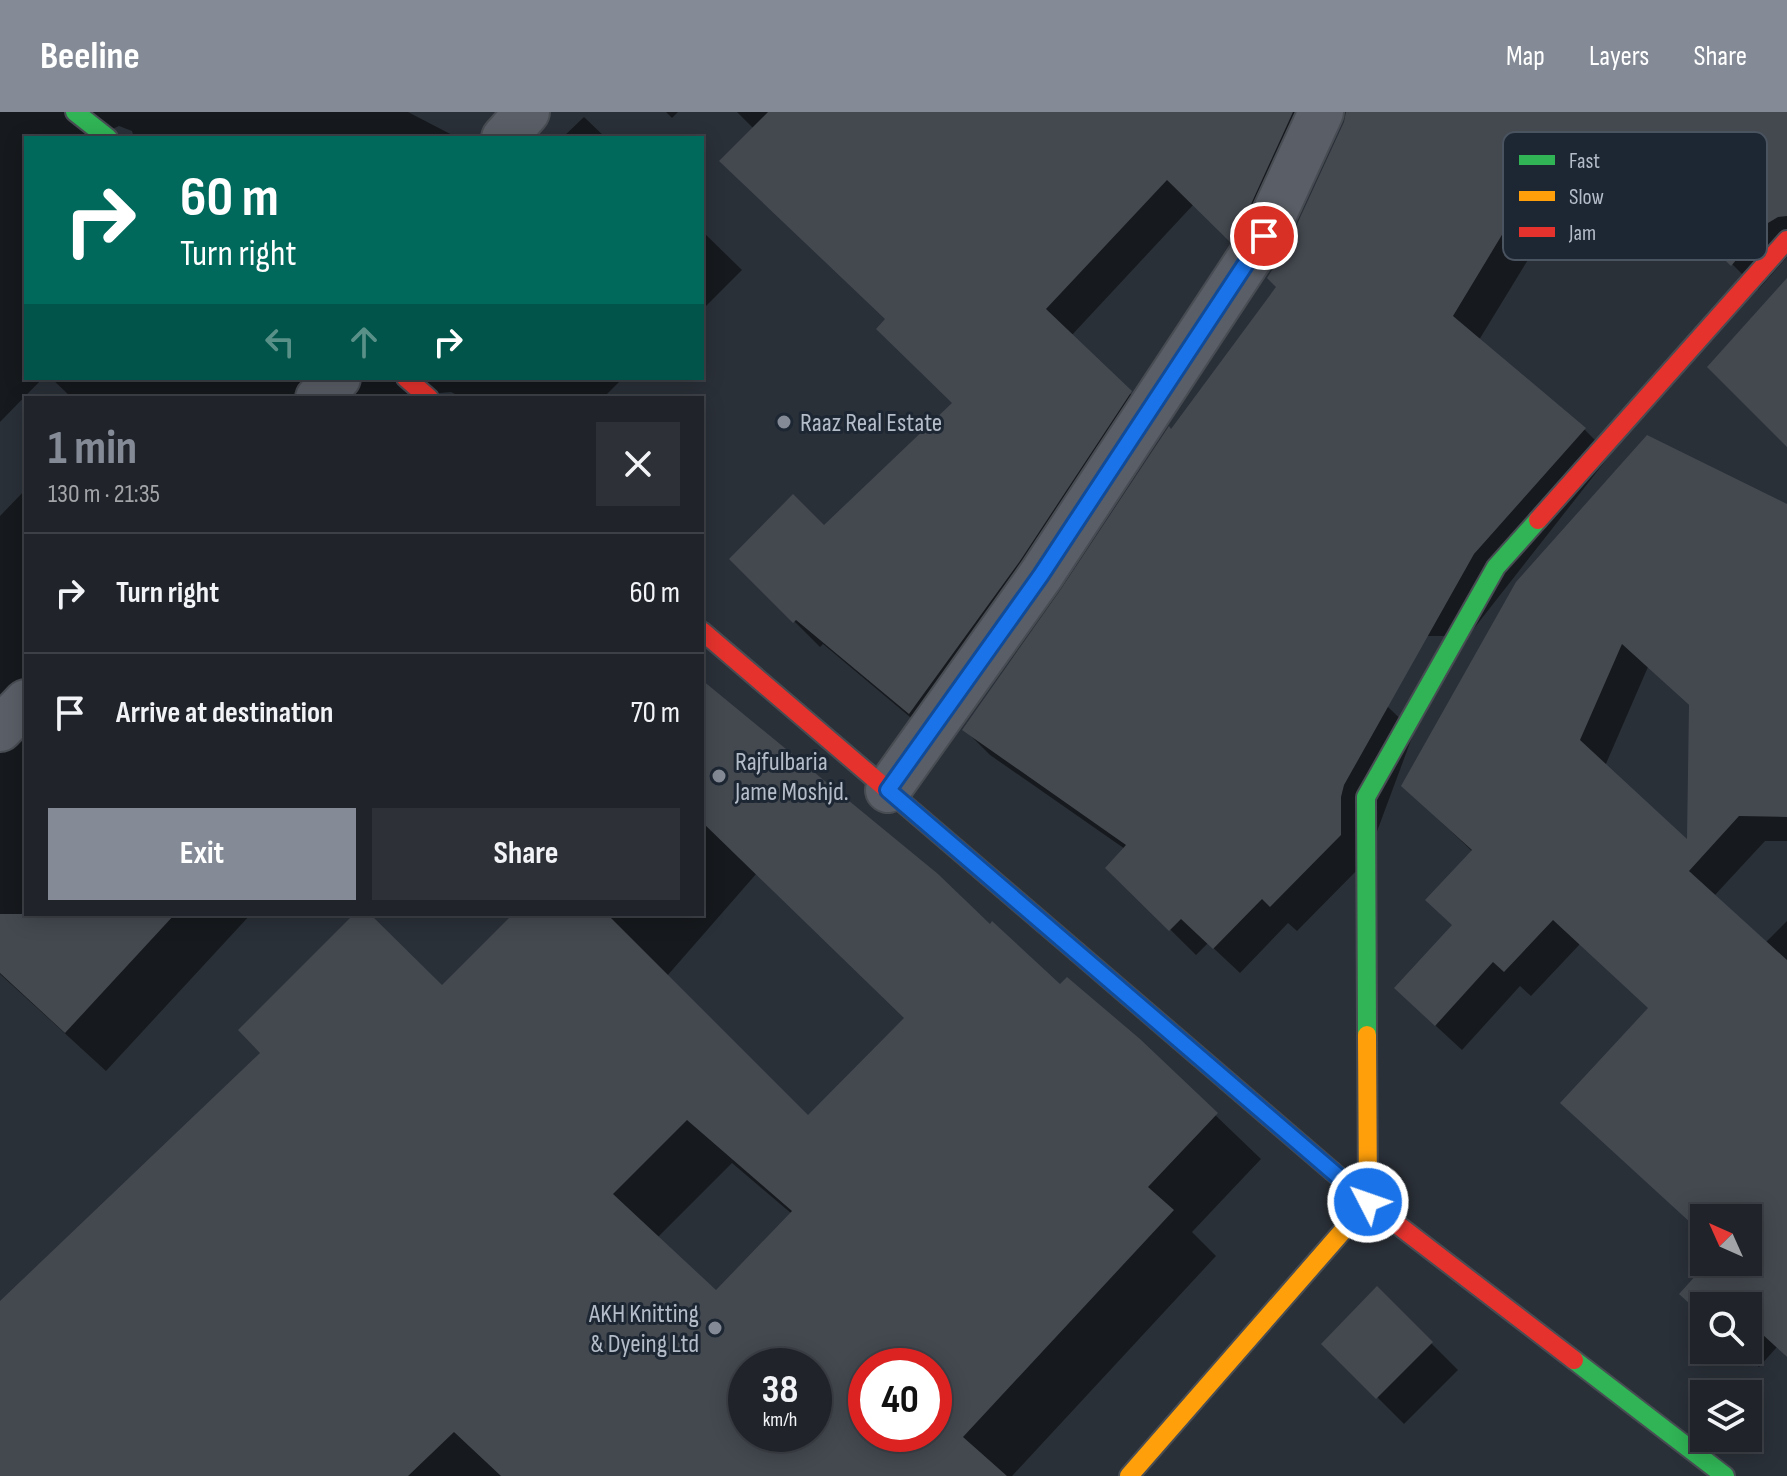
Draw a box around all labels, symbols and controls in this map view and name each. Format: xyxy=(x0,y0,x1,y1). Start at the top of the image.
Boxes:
text: Beeline xyxy=(40,34,140,79)
text: Map xyxy=(1506,40,1545,73)
text: Layers xyxy=(1589,40,1649,73)
text: Share xyxy=(1693,40,1747,73)
legend xyxy=(1503,132,1767,260)
text: Fast xyxy=(1569,148,1600,175)
text: 60 m xyxy=(180,165,279,232)
icon: right xyxy=(48,168,152,272)
text: Slow xyxy=(1569,184,1604,211)
pin xyxy=(1230,202,1298,270)
icon: arrive xyxy=(1242,214,1286,258)
text: Jam xyxy=(1568,220,1596,247)
text: Turn right xyxy=(180,233,297,276)
icon: left xyxy=(258,320,302,364)
icon: ahead xyxy=(342,320,386,364)
icon: right xyxy=(426,320,470,364)
place label: Raaz Real Estate xyxy=(800,408,942,439)
marker: Raaz Real Estate xyxy=(775,413,793,431)
text: 1 min xyxy=(48,420,137,477)
button: close xyxy=(596,422,680,506)
text: 130 m · 21:35 xyxy=(48,479,160,510)
icon: right xyxy=(48,571,92,615)
text: Turn right xyxy=(116,575,219,611)
text: 60 m xyxy=(629,575,680,611)
icon: arrive xyxy=(48,691,92,735)
text: Arrive at destination xyxy=(116,695,333,731)
text: 70 m xyxy=(631,695,680,731)
place label: Rajfulbaria Jame Moshjd. xyxy=(734,747,849,808)
marker: Rajfulbaria Jame Moshjd. xyxy=(710,767,728,785)
button: Exit xyxy=(48,808,356,900)
button: Share xyxy=(372,808,680,900)
position arrow xyxy=(1326,1160,1410,1244)
north arrow xyxy=(1690,1204,1762,1276)
map controls xyxy=(1690,1204,1762,1452)
button: search xyxy=(1690,1292,1762,1364)
place label: AKH Knitting & Dyeing Ltd xyxy=(588,1299,699,1360)
marker: AKH Knitting & Dyeing Ltd xyxy=(706,1319,724,1337)
speed limit sign: 40 xyxy=(848,1348,952,1452)
text: 38 xyxy=(762,1366,798,1414)
button: layers xyxy=(1690,1380,1762,1452)
text: km/h xyxy=(763,1408,797,1432)

